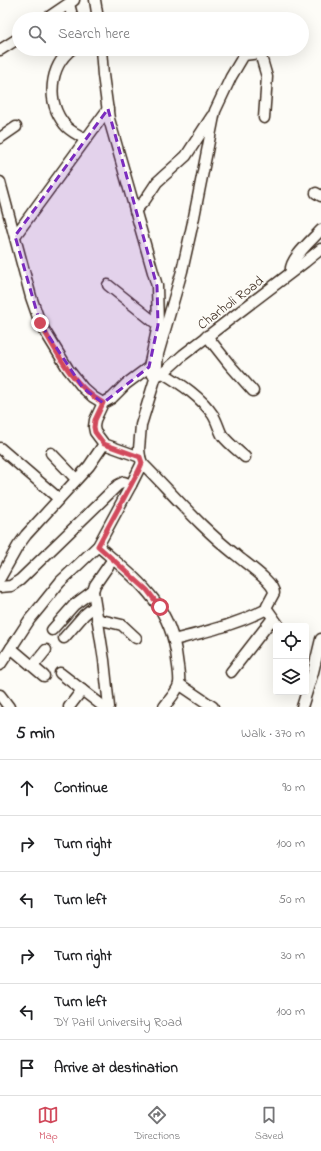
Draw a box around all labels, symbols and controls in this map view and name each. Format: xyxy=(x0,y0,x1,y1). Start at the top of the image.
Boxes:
search box xyxy=(12,12,309,56)
icon: search xyxy=(26,23,48,45)
text: Search here xyxy=(58,23,130,45)
street label: Charholi Road xyxy=(193,271,269,335)
route end xyxy=(31,314,49,332)
route start xyxy=(151,598,169,616)
map controls xyxy=(273,623,309,695)
button: locate xyxy=(273,623,309,659)
button: layers xyxy=(273,659,309,695)
text: 5 min xyxy=(16,721,55,746)
text: Walk · 370 m xyxy=(241,724,305,743)
icon: ahead xyxy=(16,777,38,799)
text: Continue xyxy=(54,777,108,799)
text: 90 m xyxy=(282,778,305,797)
icon: right xyxy=(16,833,38,855)
text: Turn right xyxy=(54,833,112,855)
text: 100 m xyxy=(276,834,305,853)
icon: left xyxy=(16,889,38,911)
text: Turn left xyxy=(54,889,107,911)
text: 50 m xyxy=(279,890,305,909)
icon: right xyxy=(16,945,38,967)
text: Turn right xyxy=(54,945,112,967)
text: 30 m xyxy=(281,946,305,965)
text: Turn left xyxy=(54,991,107,1013)
icon: left xyxy=(16,1001,38,1023)
text: 100 m xyxy=(276,1002,305,1021)
text: DY Patil University Road xyxy=(54,1013,182,1032)
icon: arrive xyxy=(16,1057,38,1079)
text: Arrive at destination xyxy=(54,1057,178,1079)
tab: Map xyxy=(37,1104,59,1144)
tab: Directions xyxy=(134,1104,180,1144)
tab: Saved xyxy=(255,1104,284,1144)

